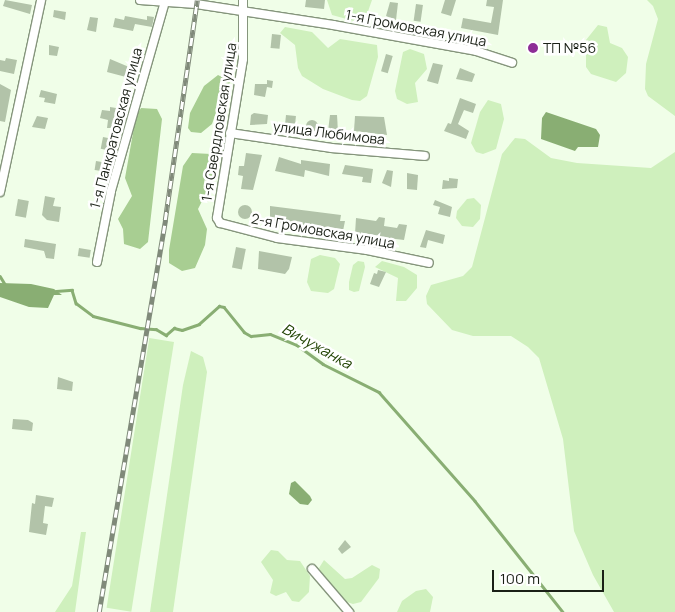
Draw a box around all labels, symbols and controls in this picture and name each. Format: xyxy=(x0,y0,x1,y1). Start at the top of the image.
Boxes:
street label: 1-я Громовская улица xyxy=(344,6,488,50)
place label: ТП №56 xyxy=(543,40,596,56)
street label: 1-я Свердловская улица xyxy=(198,41,240,203)
marker: ТП №56 xyxy=(527,42,539,54)
street label: 1-я Панкратовская улица xyxy=(86,46,146,210)
street label: улица Любимова xyxy=(272,118,386,148)
street label: 2-я Громовская улица xyxy=(250,210,396,252)
water label: Вичужанка xyxy=(279,319,355,373)
scale bar xyxy=(495,560,608,592)
text: 100 m xyxy=(500,568,540,589)

